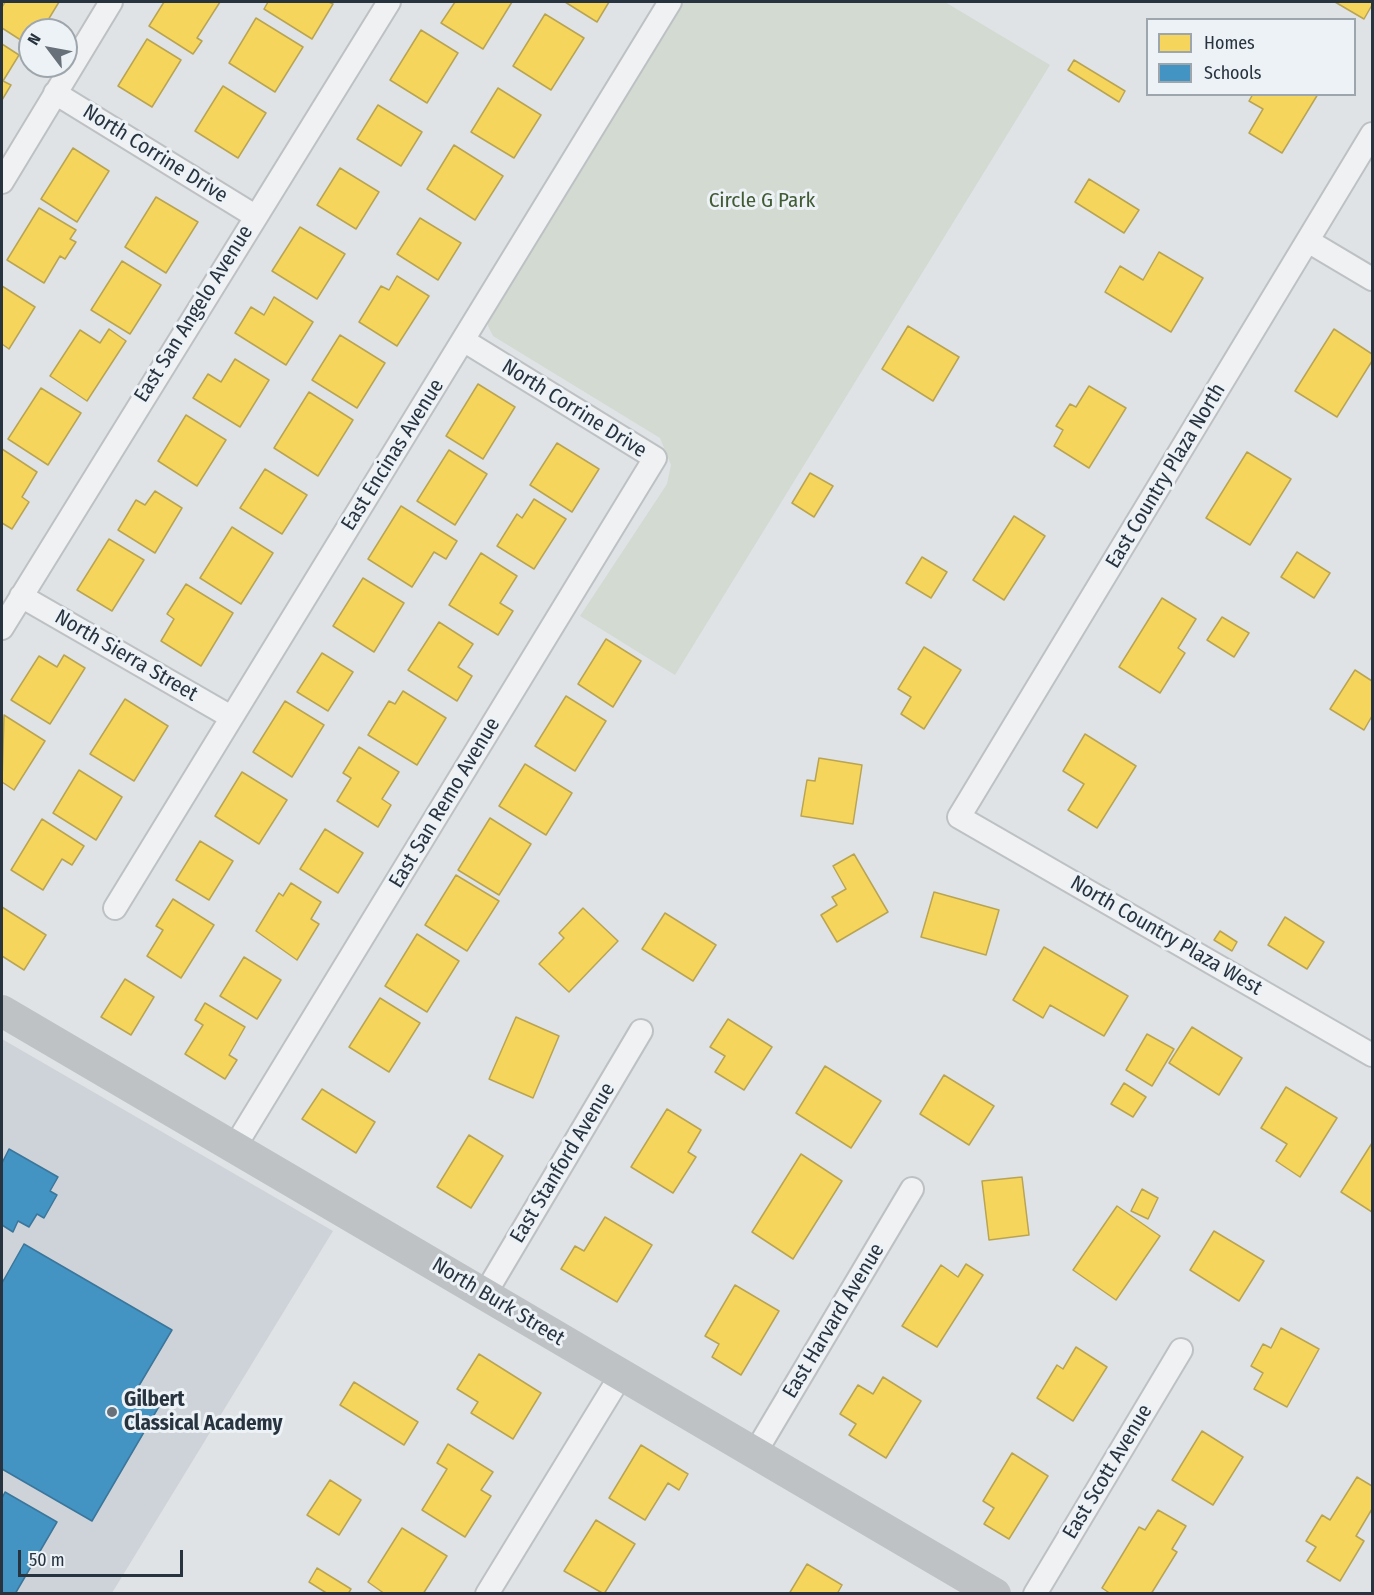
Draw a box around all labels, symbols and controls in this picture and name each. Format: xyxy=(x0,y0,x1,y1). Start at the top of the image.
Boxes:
north arrow xyxy=(18,18,78,78)
legend xyxy=(1146,18,1356,96)
text: N xyxy=(23,30,45,48)
text: Homes xyxy=(1204,32,1255,54)
text: Schools xyxy=(1204,62,1262,84)
street label: North Corrine Drive xyxy=(78,99,232,209)
park label: Circle G Park xyxy=(709,188,815,214)
street label: East San Angelo Avenue xyxy=(129,221,259,407)
street label: North Corrine Drive xyxy=(497,354,651,464)
street label: East Encinas Avenue xyxy=(336,375,450,535)
street label: East Country Plaza North xyxy=(1101,379,1231,573)
street label: North Sierra Street xyxy=(50,605,202,707)
street label: East San Remo Avenue xyxy=(384,713,506,893)
street label: North Country Plaza West xyxy=(1066,871,1266,1001)
street label: East Stanford Avenue xyxy=(505,1078,621,1248)
street label: East Harvard Avenue xyxy=(778,1239,890,1403)
street label: North Burk Street xyxy=(427,1253,569,1351)
place label: Gilbert Classical Academy xyxy=(124,1387,282,1437)
street label: East Scott Avenue xyxy=(1058,1400,1158,1544)
marker: Gilbert Classical Academy xyxy=(105,1405,119,1419)
scale bar xyxy=(21,1538,186,1576)
text: 50 m xyxy=(29,1549,65,1571)

